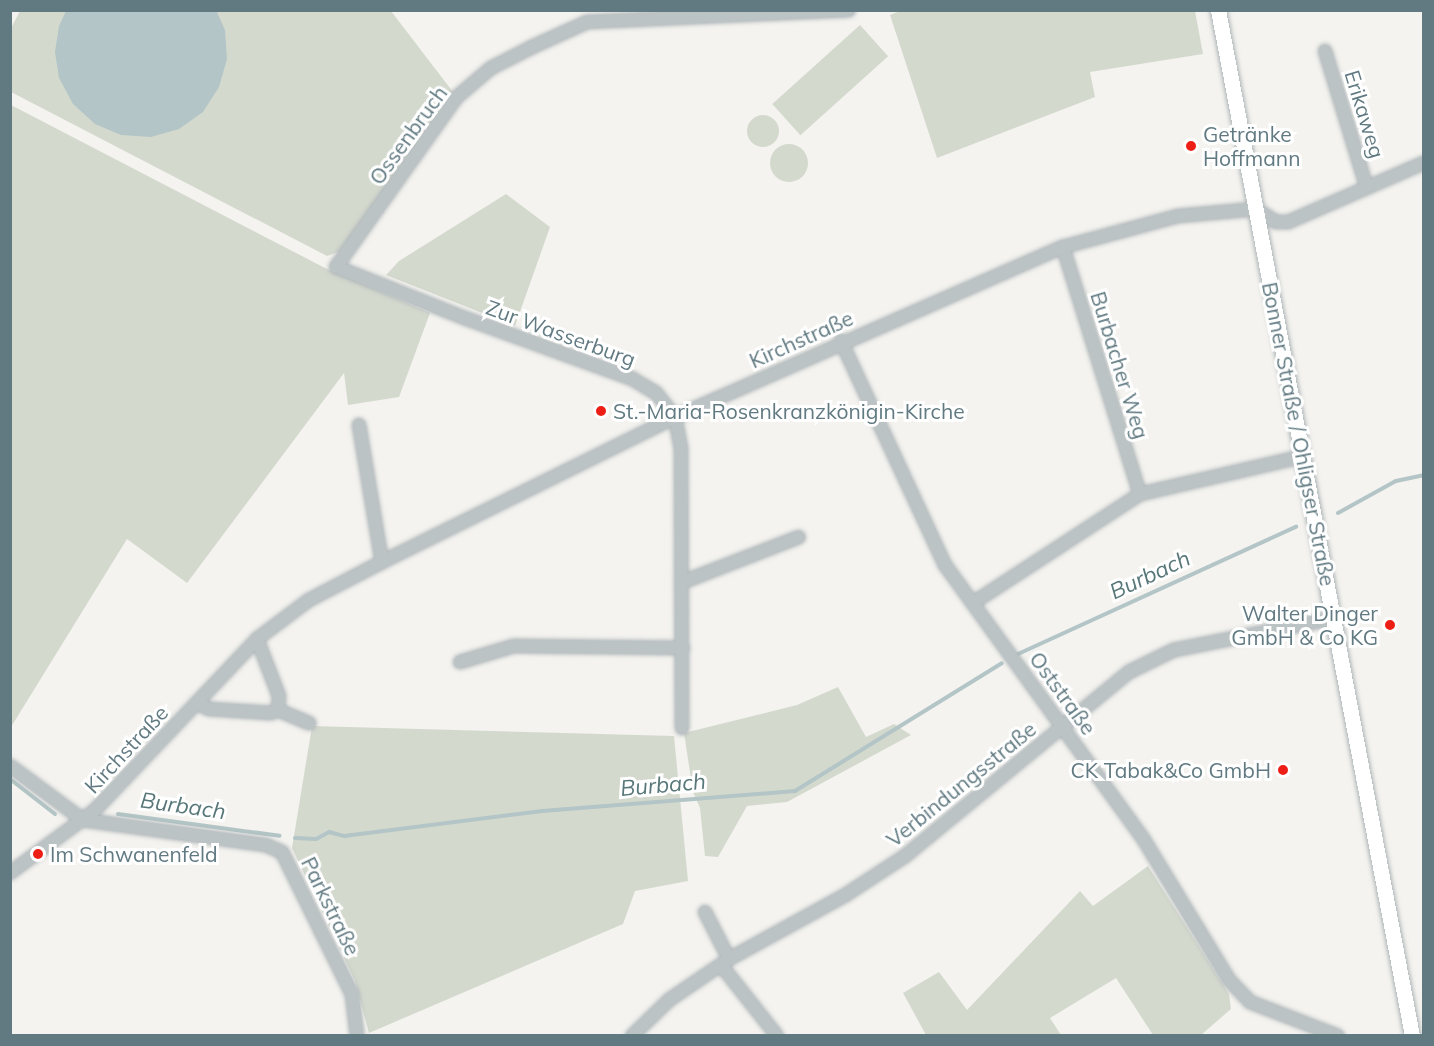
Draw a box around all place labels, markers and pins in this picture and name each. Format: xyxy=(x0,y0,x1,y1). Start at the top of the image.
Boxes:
place label: Getränke Hoffmann xyxy=(1203,121,1300,171)
marker: Getränke Hoffmann xyxy=(1184,139,1198,153)
place label: St.-Maria-Rosenkranzkönigin-Kirche xyxy=(613,398,965,424)
marker: St.-Maria-Rosenkranzkönigin-Kirche xyxy=(594,404,608,418)
place label: Walter Dinger GmbH & Co KG xyxy=(1231,600,1378,650)
marker: Walter Dinger GmbH & Co KG xyxy=(1383,618,1397,632)
place label: CK Tabak&Co GmbH xyxy=(1070,757,1271,783)
marker: CK Tabak&Co GmbH xyxy=(1276,763,1290,777)
place label: Im Schwanenfeld xyxy=(50,841,218,867)
marker: Im Schwanenfeld xyxy=(31,847,45,861)

